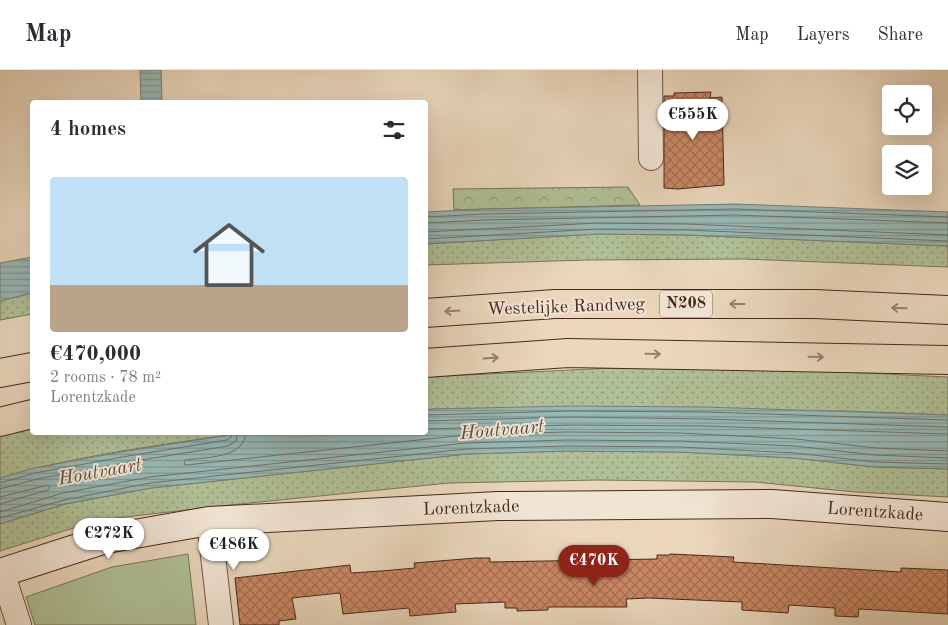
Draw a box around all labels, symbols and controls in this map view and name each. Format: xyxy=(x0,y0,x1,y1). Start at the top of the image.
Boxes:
text: Map xyxy=(25,23,72,47)
text: Map xyxy=(735,26,769,44)
text: Layers xyxy=(797,26,849,44)
text: Share xyxy=(877,26,923,44)
map controls xyxy=(882,85,932,195)
button: locate xyxy=(882,85,932,135)
pin: €555K xyxy=(658,98,728,141)
text: €555K xyxy=(668,107,718,123)
icon: filters xyxy=(380,116,408,144)
text: 4 homes xyxy=(50,119,126,140)
button: layers xyxy=(882,145,932,195)
icon: home xyxy=(184,210,274,300)
road number: N208 xyxy=(660,290,712,318)
street label: Westelijke Randweg xyxy=(487,295,646,319)
one-way arrow xyxy=(729,299,746,309)
one-way arrow xyxy=(892,303,908,312)
one-way arrow xyxy=(444,307,460,316)
text: €470,000 xyxy=(50,344,141,365)
one-way arrow xyxy=(645,349,661,359)
one-way arrow xyxy=(483,353,499,363)
one-way arrow xyxy=(808,353,824,362)
text: 2 rooms · 78 m² xyxy=(50,370,161,386)
text: Lorentzkade xyxy=(50,390,136,406)
water label: Houtvaart xyxy=(458,418,546,444)
water label: Houtvaart xyxy=(56,456,144,490)
street label: Lorentzkade xyxy=(422,497,520,519)
street label: Lorentzkade xyxy=(826,500,924,524)
pin: €272K xyxy=(74,518,144,560)
text: €272K xyxy=(84,526,134,542)
pin: €486K xyxy=(199,528,269,571)
text: €486K xyxy=(209,537,259,553)
pin: €470K xyxy=(559,544,629,587)
text: €470K xyxy=(569,553,619,569)

